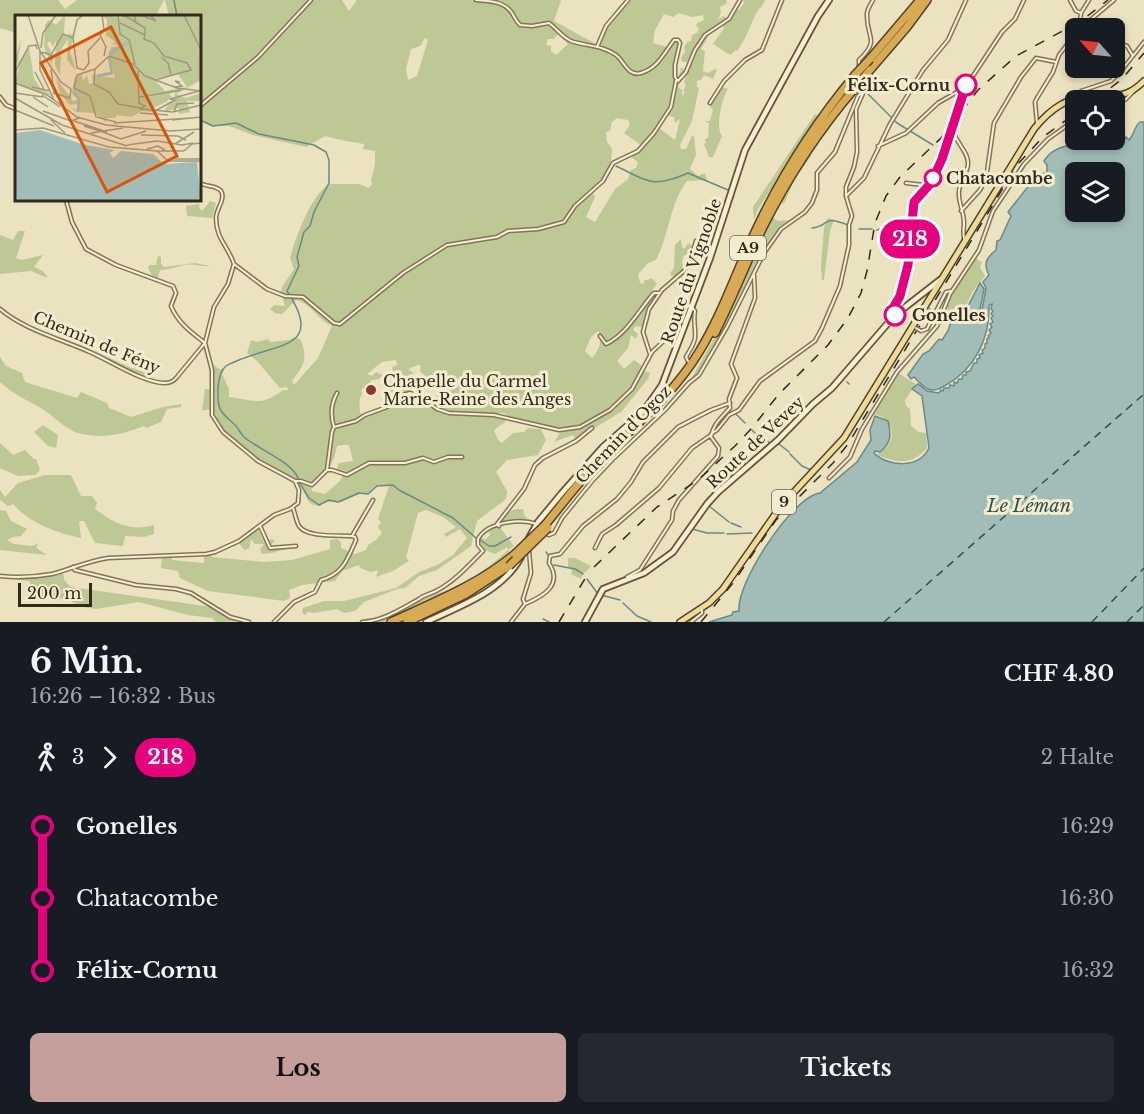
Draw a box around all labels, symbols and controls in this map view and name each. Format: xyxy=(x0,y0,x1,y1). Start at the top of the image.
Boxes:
inset map xyxy=(15,15,201,201)
north arrow xyxy=(1065,18,1125,78)
map controls xyxy=(1065,18,1125,222)
marker: Félix-Cornu xyxy=(955,74,977,96)
place label: Félix-Cornu xyxy=(847,75,951,95)
button: locate xyxy=(1065,90,1125,150)
button: layers xyxy=(1065,162,1125,222)
place label: Chatacombe xyxy=(946,168,1053,188)
marker: Chatacombe xyxy=(924,169,942,187)
street label: Route du Vignoble xyxy=(657,196,725,346)
line badge: 218 xyxy=(876,220,944,258)
text: 218 xyxy=(892,226,928,252)
road number: A9 xyxy=(730,236,766,260)
marker: Gonelles xyxy=(884,304,906,326)
place label: Gonelles xyxy=(912,305,986,325)
street label: Chemin de Fény xyxy=(31,306,164,378)
place label: Chapelle du Carmel Marie-Reine des Anges xyxy=(383,371,571,409)
street label: Chemin d'Ogoz xyxy=(571,381,675,487)
marker: Chapelle du Carmel Marie-Reine des Anges xyxy=(364,383,378,397)
street label: Route de Vevey xyxy=(702,391,808,492)
road number: 9 xyxy=(772,490,796,514)
water label: Le Léman xyxy=(986,495,1071,517)
scale bar xyxy=(18,580,92,608)
text: 200 m xyxy=(27,583,81,603)
text: 6 Min. xyxy=(30,641,143,682)
text: CHF 4.80 xyxy=(1004,660,1114,687)
text: 16:26 – 16:32 · Bus xyxy=(30,684,216,708)
icon: walk xyxy=(30,741,63,774)
icon: forward xyxy=(93,741,126,774)
text: 218 xyxy=(147,744,184,770)
text: 3 xyxy=(72,745,84,769)
text: 2 Halte xyxy=(1041,745,1114,769)
text: Gonelles xyxy=(76,813,177,840)
text: 16:29 xyxy=(1061,814,1114,838)
text: Chatacombe xyxy=(76,885,218,912)
text: 16:30 xyxy=(1060,886,1114,910)
text: Félix-Cornu xyxy=(76,957,218,984)
text: 16:32 xyxy=(1062,958,1114,982)
button: Los xyxy=(30,1033,566,1102)
button: Tickets xyxy=(578,1033,1114,1102)

